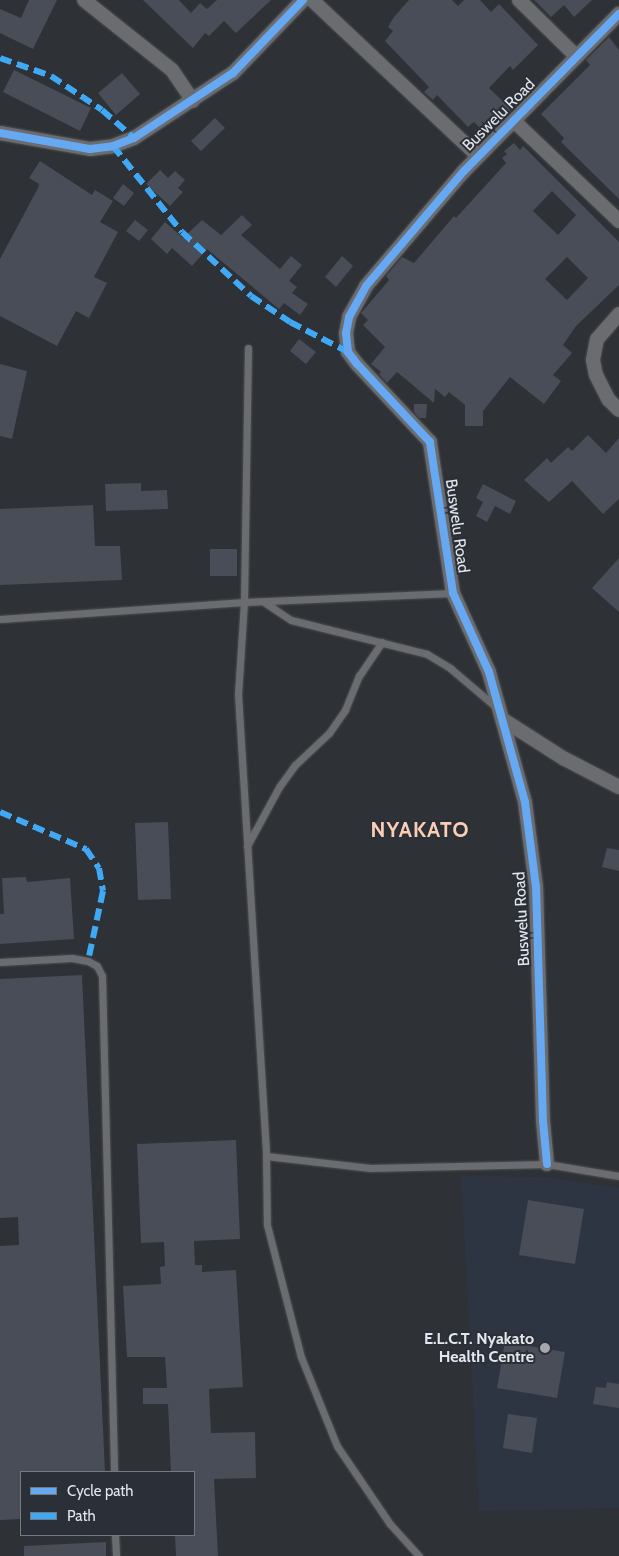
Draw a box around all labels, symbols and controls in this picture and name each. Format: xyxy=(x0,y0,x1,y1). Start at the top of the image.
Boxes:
street label: Buswelu Road xyxy=(459,75,539,155)
street label: Buswelu Road xyxy=(441,478,473,574)
district label: NYAKATO xyxy=(370,817,470,843)
street label: Buswelu Road xyxy=(510,871,534,967)
place label: E.L.C.T. Nyakato Health Centre xyxy=(424,1329,534,1367)
marker: E.L.C.T. Nyakato Health Centre xyxy=(538,1341,552,1355)
legend xyxy=(20,1471,195,1536)
text: Cycle path xyxy=(67,1482,133,1500)
text: Path xyxy=(67,1507,96,1525)

